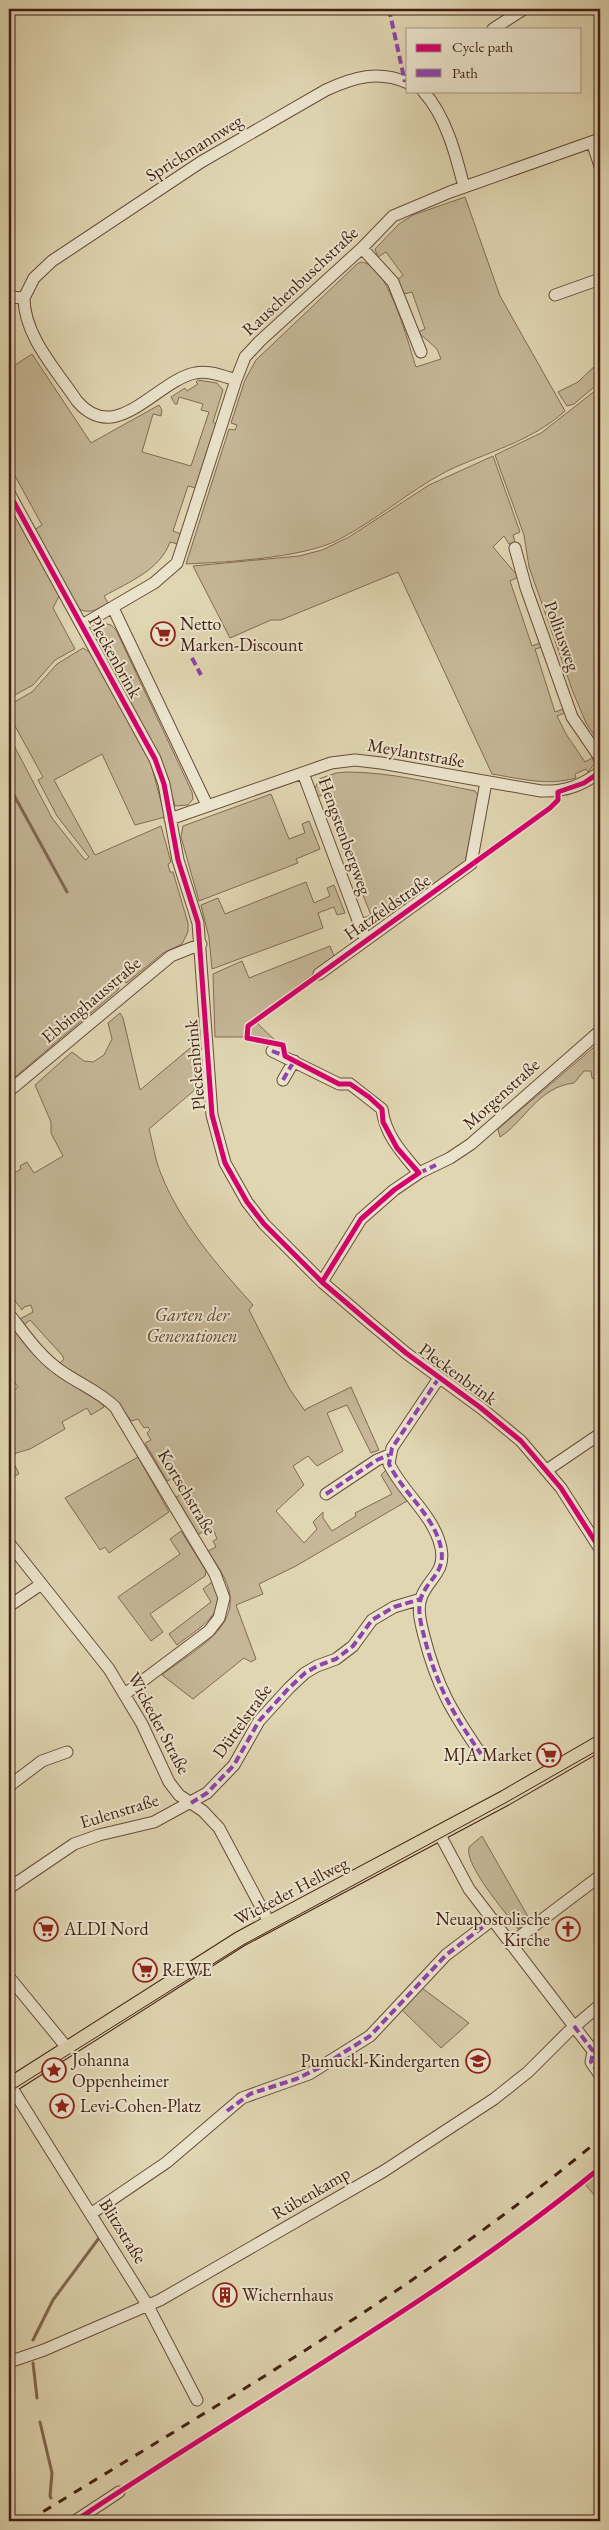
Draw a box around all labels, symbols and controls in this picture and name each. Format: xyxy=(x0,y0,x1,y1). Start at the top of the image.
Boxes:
legend xyxy=(406,28,582,92)
text: Cycle path xyxy=(452,37,514,56)
text: Path xyxy=(452,63,478,82)
street label: Sprickmannweg xyxy=(141,108,247,187)
street label: Rauschenbuschstraße xyxy=(237,221,362,340)
street label: Polliusweg xyxy=(539,598,586,674)
street label: Pleckenbrink xyxy=(83,611,148,703)
place label: Netto Marken-Discount xyxy=(180,612,304,656)
supermarket icon: Netto Marken-Discount xyxy=(150,621,176,647)
street label: Meylantstraße xyxy=(366,733,466,772)
street label: Hengstenbergweg xyxy=(313,774,378,898)
street label: Hatzfeldstraße xyxy=(339,868,435,945)
street label: Ebbinghausstraße xyxy=(36,951,145,1048)
street label: Pleckenbrink xyxy=(179,1018,210,1111)
street label: Morgenstraße xyxy=(457,1053,544,1134)
park label: Garten der Generationen xyxy=(146,1303,238,1347)
street label: Pleckenbrink xyxy=(415,1338,502,1410)
street label: Kortschstraße xyxy=(153,1445,222,1539)
street label: Wickeder Straße xyxy=(123,1668,196,1778)
street label: Düttelstraße xyxy=(207,1679,276,1762)
supermarket icon: MJA Market xyxy=(536,1742,562,1768)
place label: MJA Market xyxy=(443,1743,532,1766)
street label: Eulenstraße xyxy=(77,1788,161,1833)
street label: Wickeder Hellweg xyxy=(230,1851,352,1930)
place label: Neuapostolische Kirche xyxy=(436,1907,550,1951)
supermarket icon: ALDI Nord xyxy=(33,1916,59,1942)
church icon: Neuapostolische Kirche xyxy=(555,1916,581,1942)
place label: ALDI Nord xyxy=(63,1917,149,1940)
supermarket icon: REWE xyxy=(132,1957,158,1983)
place label: REWE xyxy=(162,1958,212,1981)
place label: Johanna Oppenheimer xyxy=(70,2048,169,2092)
school or university icon: Pumuckl-Kindergarten xyxy=(465,2048,491,2074)
place label: Pumuckl-Kindergarten xyxy=(301,2049,460,2072)
place icon: Johanna Oppenheimer xyxy=(41,2057,67,2083)
place icon: Levi-Cohen-Platz xyxy=(49,2093,75,2119)
place label: Levi-Cohen-Platz xyxy=(80,2094,201,2117)
street label: Rübenkamp xyxy=(267,2161,354,2224)
street label: Blitzstraße xyxy=(94,2194,152,2268)
building icon: Wichernhaus xyxy=(212,2282,238,2308)
place label: Wichernhaus xyxy=(242,2283,334,2306)

